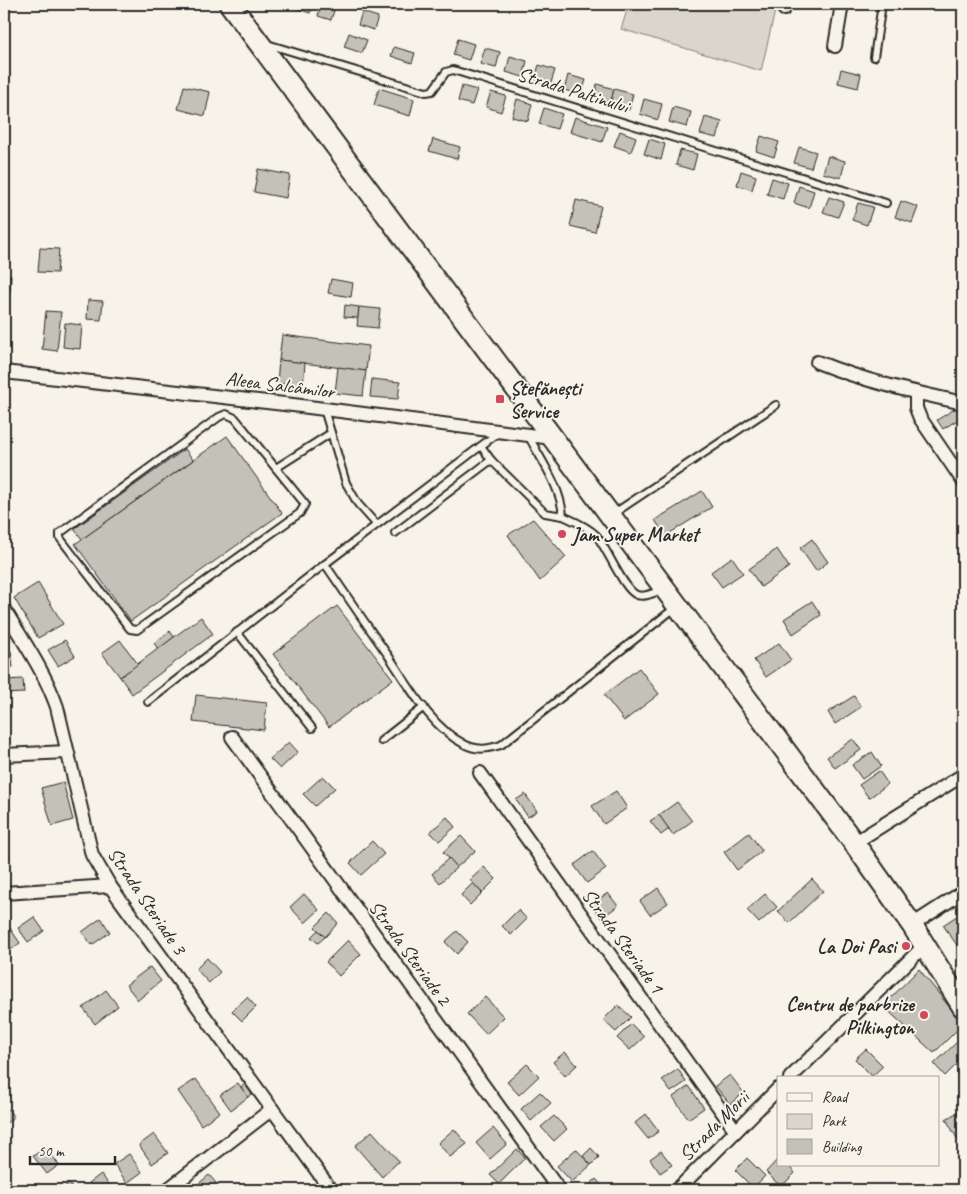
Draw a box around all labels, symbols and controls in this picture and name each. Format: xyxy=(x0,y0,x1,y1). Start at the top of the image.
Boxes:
street label: Strada Paltinului xyxy=(514,61,634,119)
street label: Aleea Salcâmilor xyxy=(224,366,338,404)
place label: Ștefănești Service xyxy=(510,376,584,424)
marker: Ștefănești Service xyxy=(494,393,506,405)
place label: Jam Super Market xyxy=(570,522,702,547)
marker: Jam Super Market xyxy=(556,528,568,540)
street label: Strada Steriade 3 xyxy=(102,843,193,961)
street label: Strada Steriade 1 xyxy=(576,884,670,999)
street label: Strada Steriade 2 xyxy=(363,896,458,1012)
place label: La Doi Pasi xyxy=(817,934,899,959)
marker: La Doi Pasi xyxy=(900,940,912,952)
place label: Centru de parbrize Pilkington xyxy=(786,992,916,1040)
marker: Centru de parbrize Pilkington xyxy=(918,1009,930,1021)
legend xyxy=(777,1076,940,1166)
street label: Strada Morii xyxy=(673,1084,756,1167)
text: Road xyxy=(822,1088,849,1107)
text: Park xyxy=(822,1112,847,1131)
scale bar xyxy=(30,1134,115,1166)
text: Building xyxy=(822,1138,862,1157)
text: 50 m xyxy=(38,1142,65,1161)

